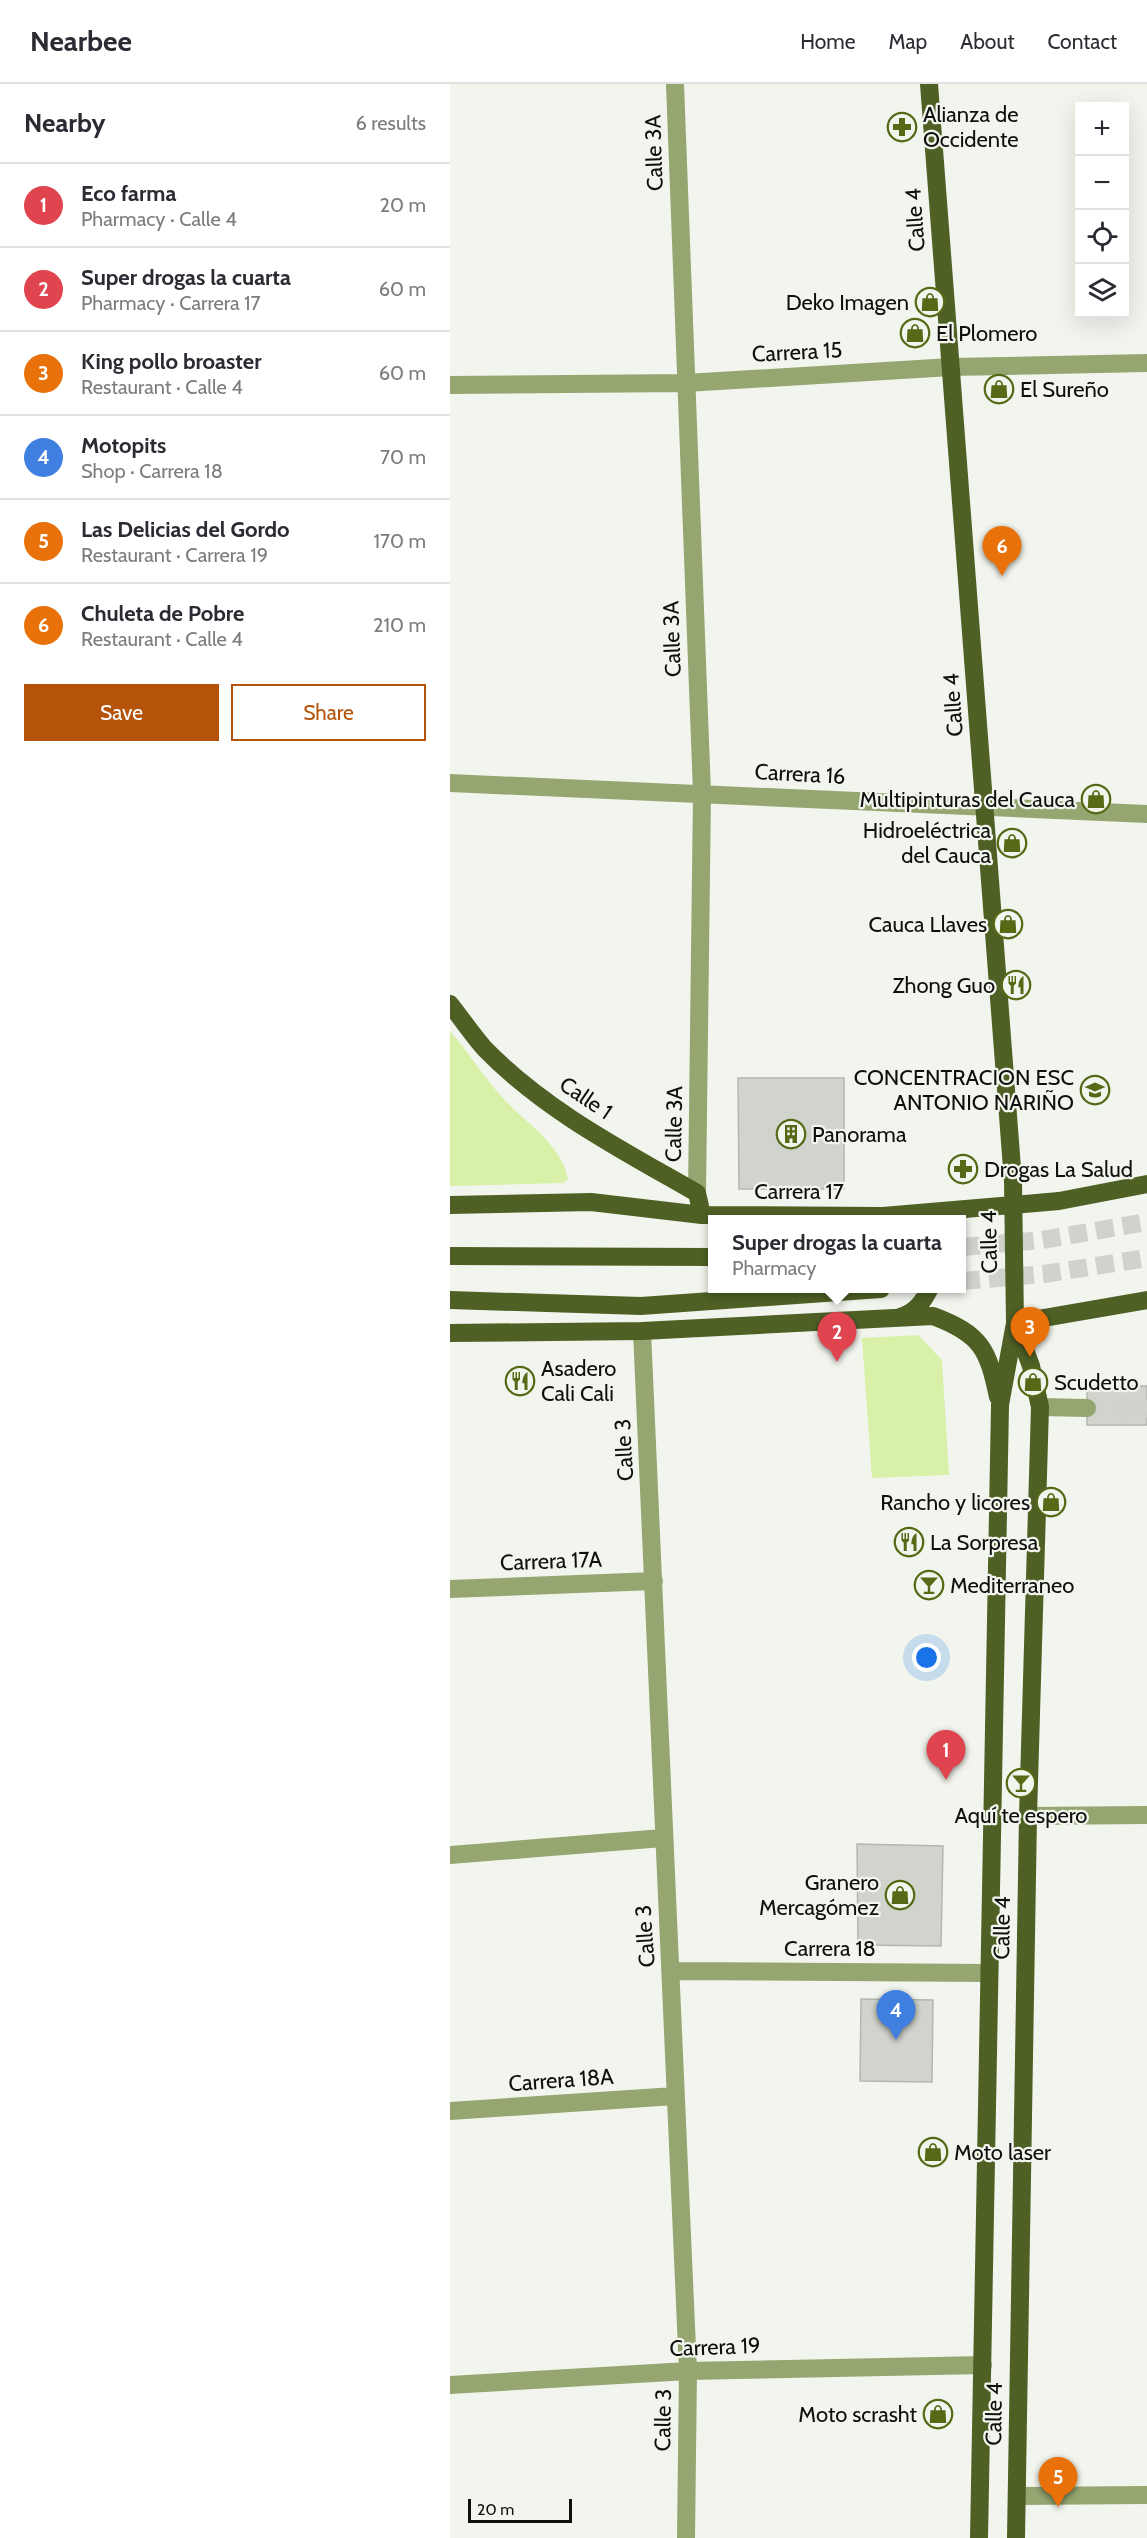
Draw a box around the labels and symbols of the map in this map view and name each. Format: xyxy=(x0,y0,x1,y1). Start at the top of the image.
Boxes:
place label: Alianza de Occidente xyxy=(923,101,1018,153)
pharmacy icon: Alianza de Occidente xyxy=(886,111,918,143)
street label: Calle 3A xyxy=(639,114,669,191)
street label: Calle 4 xyxy=(899,187,931,253)
shop icon: Deko Imagen xyxy=(914,286,946,318)
place label: Deko Imagen xyxy=(786,289,909,316)
shop icon: El Plomero xyxy=(899,317,931,349)
place label: El Plomero xyxy=(936,320,1037,347)
street label: Carrera 15 xyxy=(751,336,843,368)
shop icon: El Sureño xyxy=(983,373,1015,405)
place label: El Sureño xyxy=(1020,376,1109,403)
pin: 6 xyxy=(982,526,1022,576)
street label: Calle 3A xyxy=(657,600,687,677)
street label: Calle 4 xyxy=(937,672,969,738)
street label: Carrera 16 xyxy=(754,758,846,790)
shop icon: Multipinturas del Cauca xyxy=(1080,783,1112,815)
place label: Multipinturas del Cauca xyxy=(860,786,1075,813)
place label: Hidroeléctrica del Cauca xyxy=(863,817,991,869)
shop icon: Hidroeléctrica del Cauca xyxy=(996,827,1028,859)
shop icon: Cauca Llaves xyxy=(992,908,1024,940)
place label: Cauca Llaves xyxy=(868,911,987,938)
restaurant icon: Zhong Guo xyxy=(1000,969,1032,1001)
place label: Zhong Guo xyxy=(892,972,995,999)
place label: CONCENTRACION ESC ANTONIO NARIÑO xyxy=(854,1064,1074,1116)
street label: Calle 1 xyxy=(554,1071,618,1125)
school or university icon: CONCENTRACION ESC ANTONIO NARIÑO xyxy=(1079,1074,1111,1106)
street label: Calle 3A xyxy=(660,1085,688,1162)
building icon: Panorama xyxy=(775,1118,807,1150)
place label: Panorama xyxy=(812,1121,907,1148)
pharmacy icon: Drogas La Salud xyxy=(947,1153,979,1185)
place label: Drogas La Salud xyxy=(984,1156,1133,1183)
street label: Carrera 17 xyxy=(754,1178,844,1205)
street label: Calle 4 xyxy=(975,1210,1003,1274)
pin: 3 xyxy=(1010,1308,1050,1357)
pin: 2 xyxy=(818,1312,856,1362)
place label: Asadero Cali Cali xyxy=(541,1355,616,1407)
restaurant icon: Asadero Cali Cali xyxy=(504,1365,536,1397)
shop icon: Scudetto xyxy=(1017,1366,1049,1398)
place label: Scudetto xyxy=(1054,1369,1139,1396)
street label: Calle 3 xyxy=(609,1418,639,1482)
shop icon: Rancho y licores xyxy=(1035,1486,1067,1518)
place label: Rancho y licores xyxy=(880,1489,1030,1516)
restaurant icon: La Sorpresa xyxy=(893,1526,925,1558)
place label: La Sorpresa xyxy=(930,1529,1039,1556)
street label: Carrera 17A xyxy=(500,1546,603,1576)
bar icon: Mediterraneo xyxy=(913,1569,945,1601)
place label: Mediterraneo xyxy=(950,1572,1074,1599)
your location xyxy=(912,1643,941,1672)
pin: 1 xyxy=(926,1730,966,1780)
bar icon: Aquí te espero xyxy=(1005,1767,1037,1799)
place label: Aquí te espero xyxy=(955,1802,1087,1829)
place label: Granero Mercagómez xyxy=(759,1869,879,1921)
shop icon: Granero Mercagómez xyxy=(884,1879,916,1911)
street label: Calle 4 xyxy=(988,1896,1016,1960)
street label: Calle 3 xyxy=(629,1904,661,1968)
street label: Carrera 18 xyxy=(784,1935,876,1962)
pin: 4 xyxy=(876,1990,916,2040)
street label: Carrera 18A xyxy=(508,2063,615,2097)
shop icon: Moto laser xyxy=(917,2136,949,2168)
place label: Moto laser xyxy=(954,2139,1051,2166)
street label: Carrera 19 xyxy=(669,2332,761,2362)
street label: Calle 4 xyxy=(980,2382,1008,2446)
street label: Calle 3 xyxy=(649,2389,677,2451)
shop icon: Moto scrasht xyxy=(922,2398,954,2430)
place label: Moto scrasht xyxy=(798,2401,918,2428)
pin: 5 xyxy=(1038,2458,1078,2507)
scale bar xyxy=(468,2496,572,2524)

